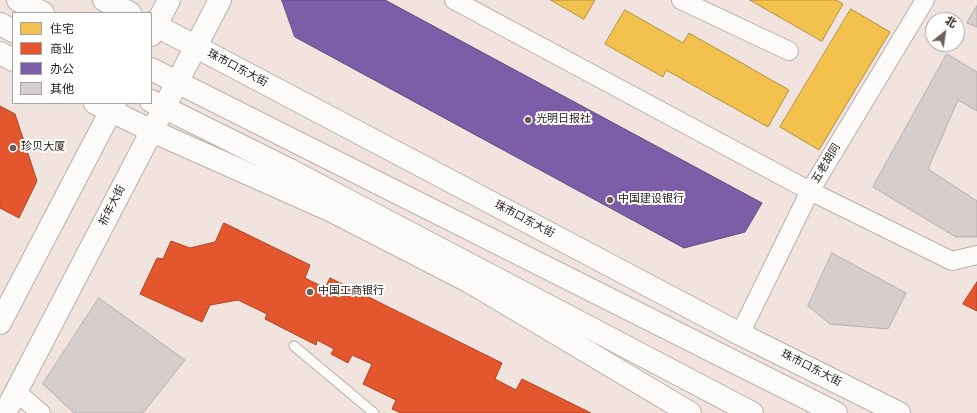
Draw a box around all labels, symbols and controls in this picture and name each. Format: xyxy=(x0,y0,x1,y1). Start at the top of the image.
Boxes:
legend xyxy=(12,12,152,104)
north arrow xyxy=(925,12,965,52)
text: 北 xyxy=(942,14,959,31)
text: 住宅 xyxy=(50,22,74,38)
text: 商业 xyxy=(50,42,74,58)
street label: 珠市口东大街 xyxy=(205,48,269,90)
text: 办公 xyxy=(50,62,74,78)
text: 其他 xyxy=(50,82,74,98)
place label: 光明日报社 xyxy=(536,113,591,127)
marker: 光明日报社 xyxy=(523,115,533,125)
place label: 珍贝大厦 xyxy=(21,141,65,155)
street label: 五老胡同 xyxy=(810,142,844,186)
marker: 珍贝大厦 xyxy=(8,143,18,153)
street label: 祈年大街 xyxy=(97,183,129,229)
place label: 中国建设银行 xyxy=(618,193,684,207)
marker: 中国建设银行 xyxy=(605,195,615,205)
street label: 珠市口东大街 xyxy=(492,199,556,241)
place label: 中国工商银行 xyxy=(318,285,384,299)
marker: 中国工商银行 xyxy=(305,287,315,297)
street label: 珠市口东大街 xyxy=(779,348,843,390)

